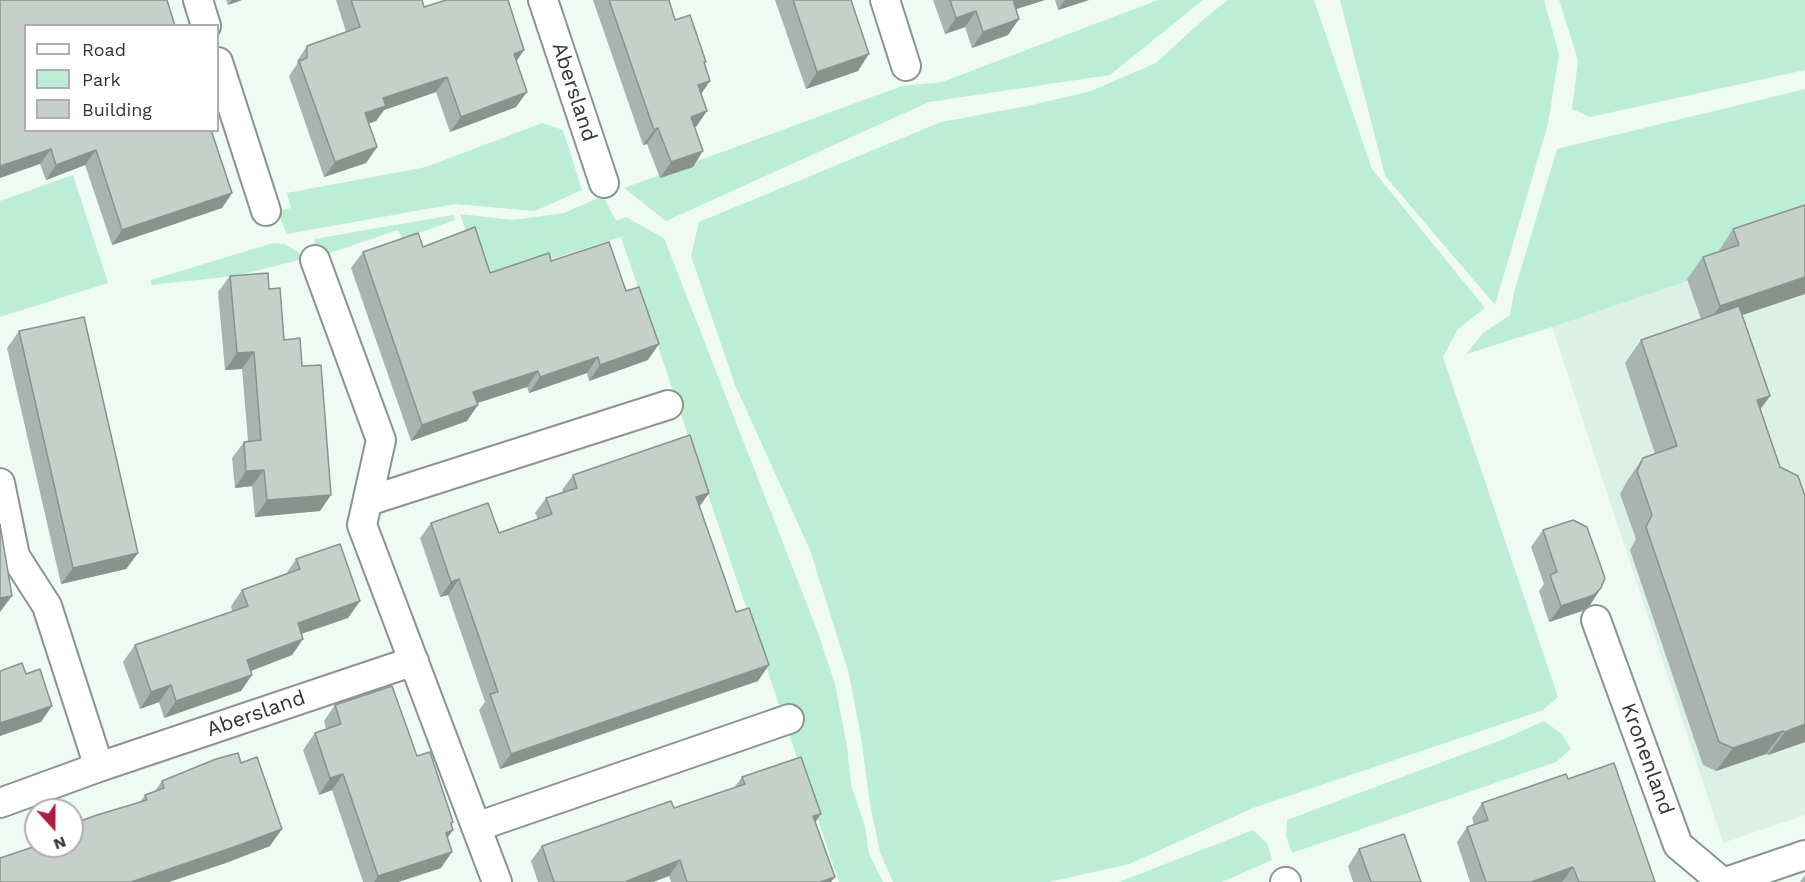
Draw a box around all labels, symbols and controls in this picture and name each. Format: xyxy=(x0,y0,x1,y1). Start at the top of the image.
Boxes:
legend xyxy=(24,24,219,132)
text: Road xyxy=(82,39,126,60)
street label: Abersland xyxy=(546,39,602,145)
text: Park xyxy=(82,69,121,90)
text: Building xyxy=(82,99,152,120)
street label: Abersland xyxy=(203,685,309,743)
street label: Kronenland xyxy=(1615,700,1679,818)
north arrow xyxy=(24,798,84,858)
text: N xyxy=(51,832,69,854)

